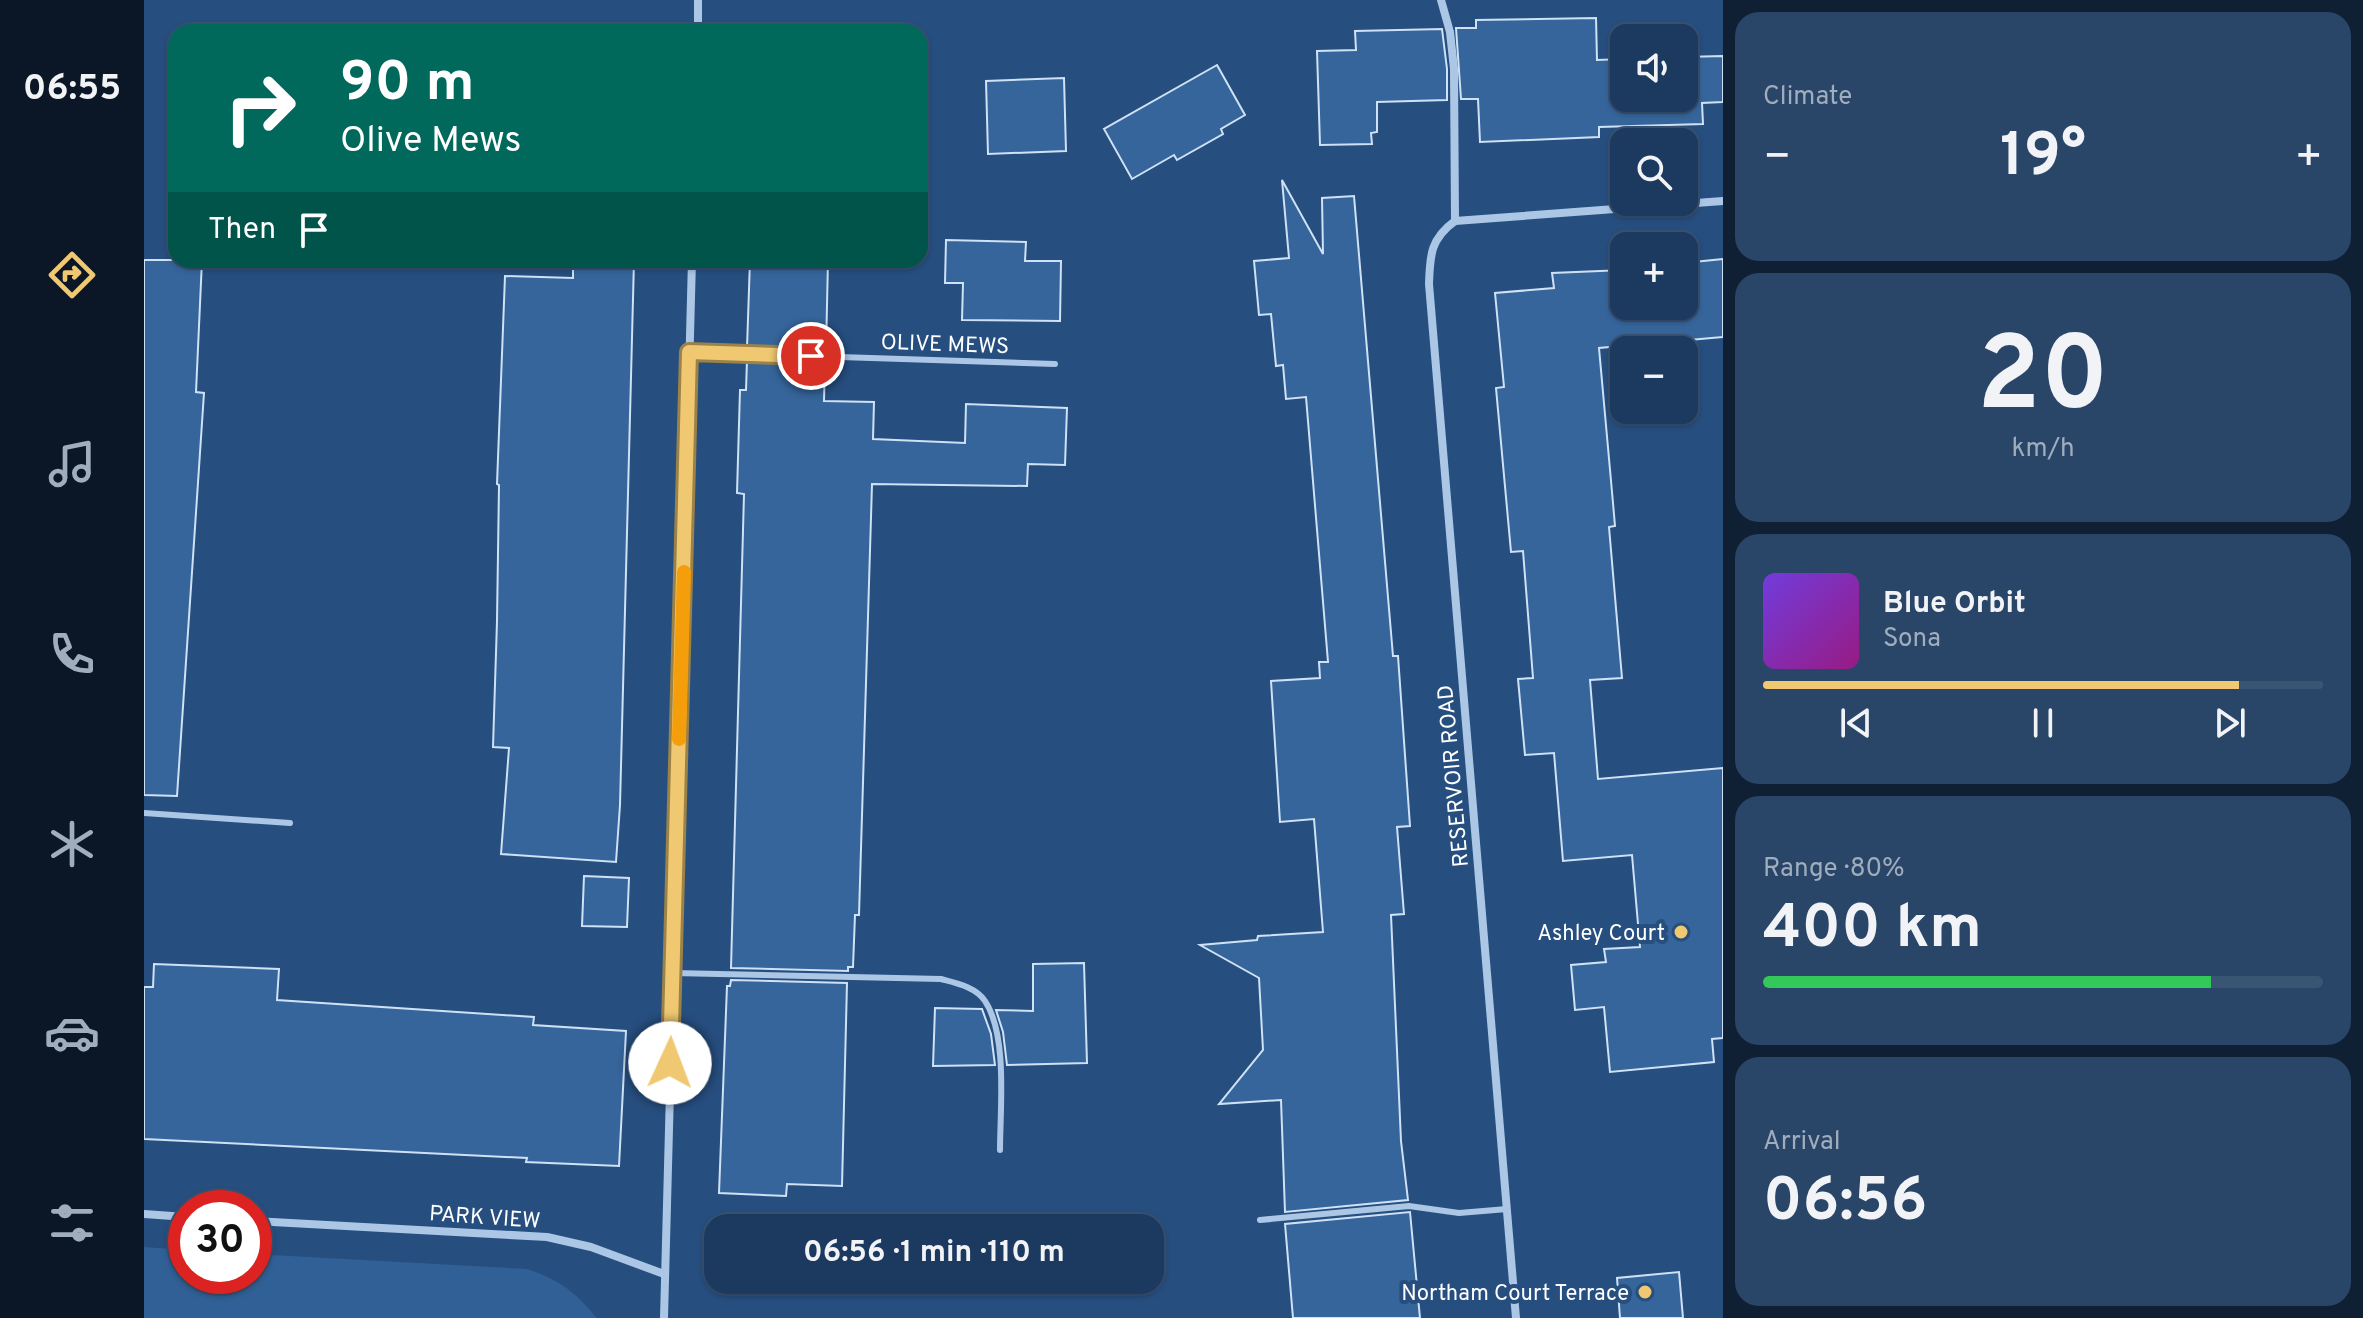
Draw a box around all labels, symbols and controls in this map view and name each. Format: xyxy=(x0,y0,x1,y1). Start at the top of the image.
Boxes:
map controls xyxy=(1610,24,1698,424)
button: sound xyxy=(1610,24,1698,112)
text: 90 m xyxy=(340,50,475,120)
icon: right xyxy=(208,56,312,160)
text: 06:55 xyxy=(23,67,121,113)
text: Climate xyxy=(1763,81,1852,114)
text: Olive Mews xyxy=(340,119,521,165)
text: 19° xyxy=(2000,121,2086,197)
button: search xyxy=(1610,128,1698,216)
text: − xyxy=(1763,131,1791,187)
text: + xyxy=(2295,131,2323,187)
icon: arrive xyxy=(292,208,336,252)
text: Then xyxy=(208,212,276,249)
button: + xyxy=(1610,232,1698,320)
icon: directions xyxy=(44,247,100,303)
text: 20 xyxy=(1977,315,2109,447)
pin xyxy=(777,322,845,390)
street label: OLIVE MEWS xyxy=(880,330,1010,361)
icon: arrive xyxy=(789,334,833,378)
button: − xyxy=(1610,336,1698,424)
text: km/h xyxy=(2011,433,2075,466)
icon: music xyxy=(44,436,100,492)
text: Blue Orbit xyxy=(1883,586,2026,623)
text: Sona xyxy=(1883,623,1941,656)
icon: phone xyxy=(44,626,100,682)
street label: RESERVOIR ROAD xyxy=(1433,684,1476,868)
icon: previous xyxy=(1834,701,1878,745)
icon: pause xyxy=(2021,701,2065,745)
icon: next xyxy=(2208,701,2252,745)
icon: climate xyxy=(44,816,100,872)
text: Range · 80% xyxy=(1763,853,1905,886)
text: 400 km xyxy=(1763,893,1982,969)
place label: Ashley Court xyxy=(1537,921,1665,948)
marker: Ashley Court xyxy=(1672,923,1690,941)
icon: car xyxy=(44,1005,100,1061)
position arrow xyxy=(628,1021,712,1105)
text: Arrival xyxy=(1763,1126,1841,1159)
text: 06:56 xyxy=(1763,1166,1927,1242)
speed limit sign: 30 xyxy=(168,1190,272,1294)
icon: filters xyxy=(44,1195,100,1251)
street label: PARK VIEW xyxy=(428,1201,541,1236)
text: 06:56 · 1 min · 110 m xyxy=(803,1235,1065,1272)
place label: Northam Court Terrace xyxy=(1401,1281,1629,1308)
marker: Northam Court Terrace xyxy=(1636,1283,1654,1301)

